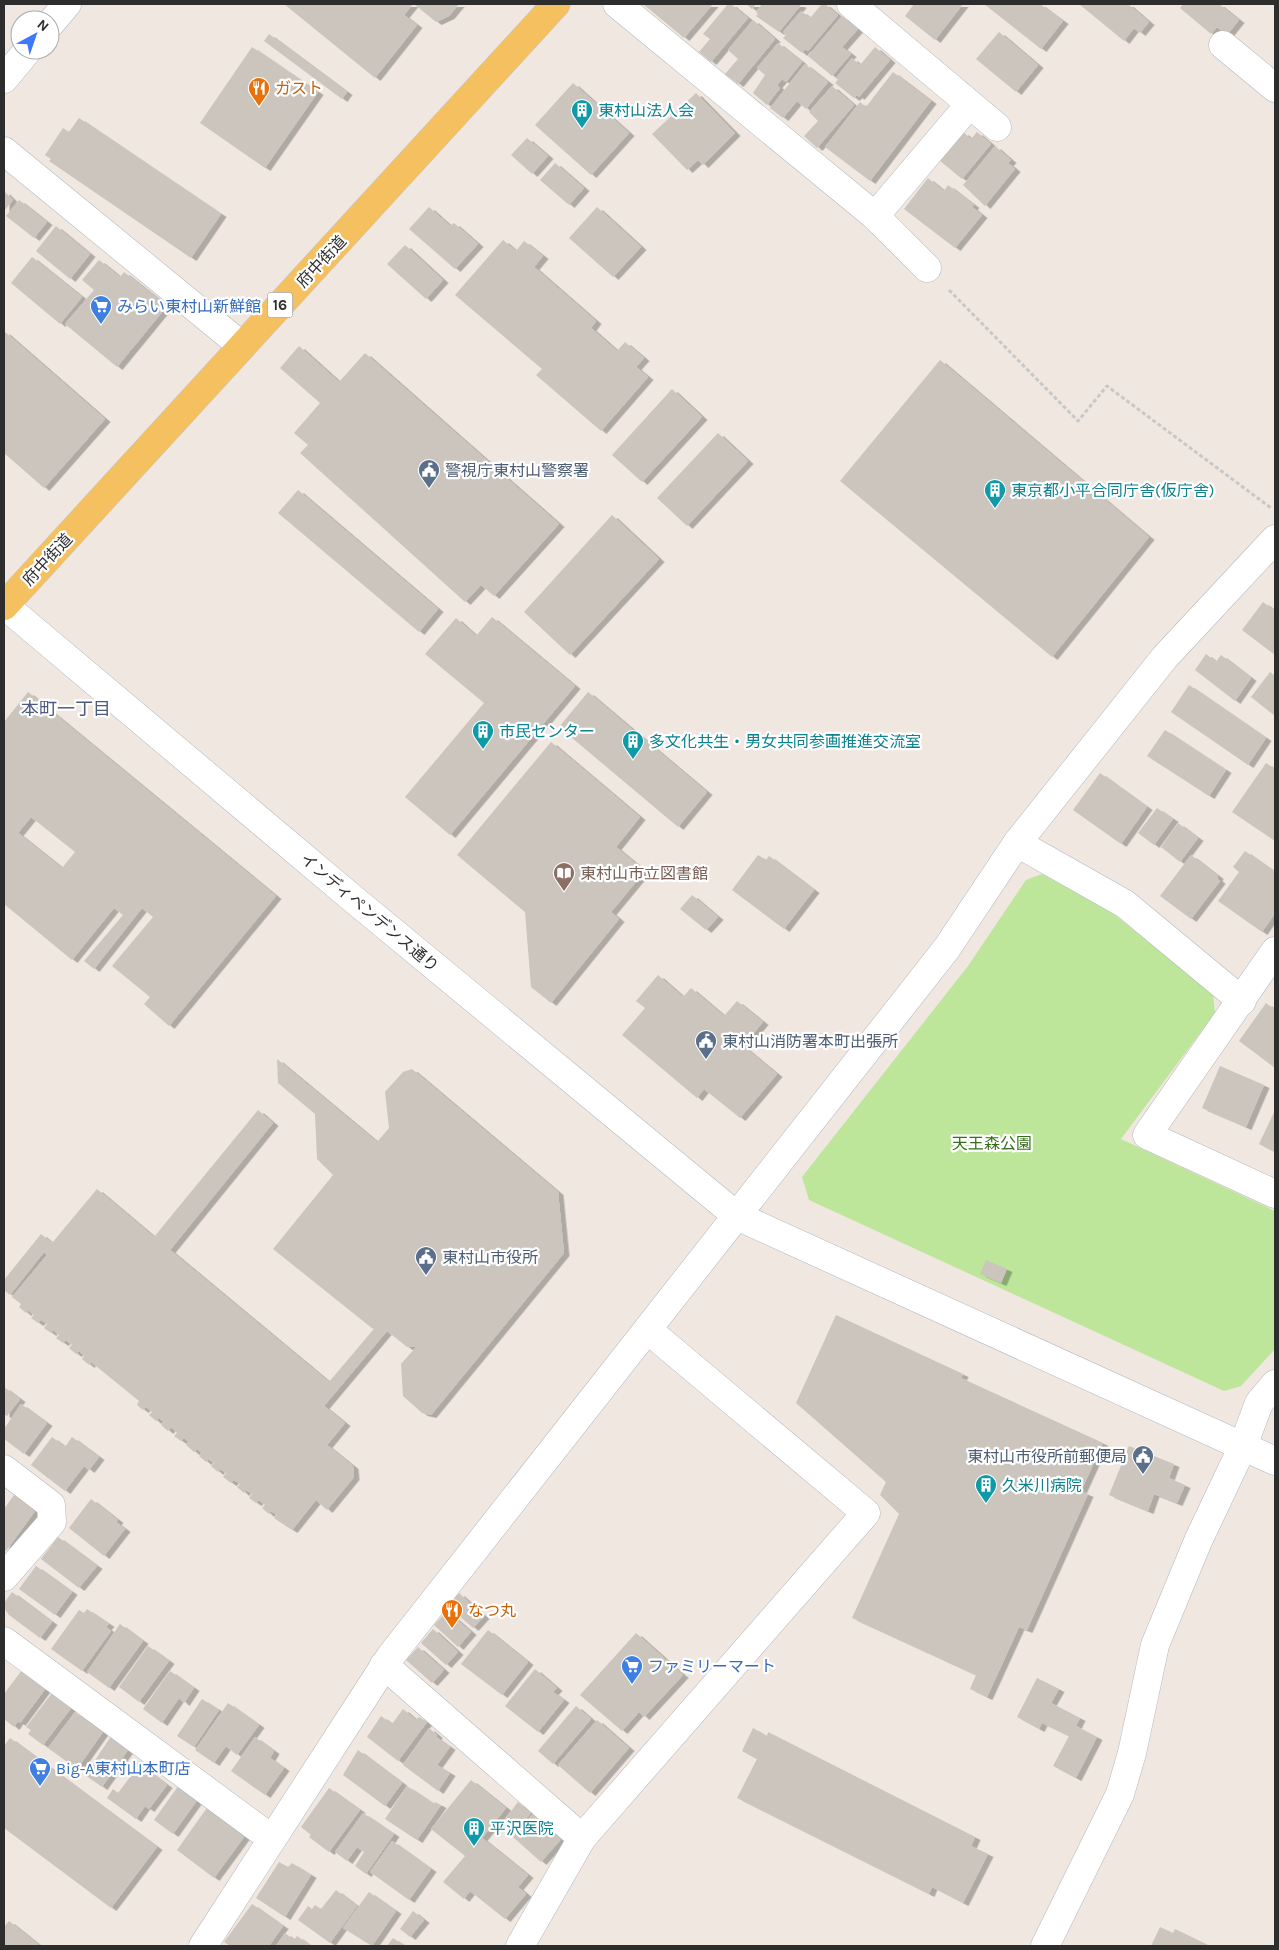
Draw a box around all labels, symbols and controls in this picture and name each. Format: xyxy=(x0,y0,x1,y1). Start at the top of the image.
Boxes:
north arrow xyxy=(10,10,60,60)
text: N xyxy=(34,16,52,35)
restaurant icon: ガスト xyxy=(247,76,271,107)
place label: ガスト xyxy=(275,79,323,98)
building icon: 東村山法人会 xyxy=(570,98,594,129)
place label: 東村山法人会 xyxy=(598,101,694,120)
street label: 府中街道 xyxy=(293,231,350,291)
road number: 16 xyxy=(268,292,292,318)
supermarket icon: みらい東村山新鮮館 xyxy=(89,294,113,325)
place label: みらい東村山新鮮館 xyxy=(117,297,261,316)
public building icon: 警視庁東村山警察署 xyxy=(417,458,441,489)
place label: 警視庁東村山警察署 xyxy=(445,461,589,480)
building icon: 東京都小平合同庁舎(仮庁舎) xyxy=(983,478,1007,509)
place label: 東京都小平合同庁舎(仮庁舎) xyxy=(1011,481,1214,500)
street label: 府中街道 xyxy=(19,529,76,589)
district label: 本町一丁目 xyxy=(21,698,111,720)
building icon: 市民センター xyxy=(471,719,495,750)
place label: 市民センター xyxy=(499,722,595,741)
building icon: 多文化共生・男女共同参画推進交流室 xyxy=(621,729,645,760)
place label: 多文化共生・男女共同参画推進交流室 xyxy=(649,732,921,751)
street label: インディペンデンス通り xyxy=(297,849,443,976)
library icon: 東村山市立図書館 xyxy=(552,861,576,892)
place label: 東村山市立図書館 xyxy=(580,864,708,883)
public building icon: 東村山消防署本町出張所 xyxy=(694,1029,718,1060)
place label: 東村山消防署本町出張所 xyxy=(722,1032,898,1051)
park label: 天王森公園 xyxy=(952,1134,1032,1153)
public building icon: 東村山市役所 xyxy=(414,1245,438,1276)
place label: 東村山市役所 xyxy=(442,1248,538,1267)
public building icon: 東村山市役所前郵便局 xyxy=(1131,1444,1155,1475)
place label: 東村山市役所前郵便局 xyxy=(967,1447,1127,1466)
building icon: 久米川病院 xyxy=(974,1473,998,1504)
place label: 久米川病院 xyxy=(1002,1476,1082,1495)
restaurant icon: なつ丸 xyxy=(440,1598,464,1629)
place label: なつ丸 xyxy=(468,1601,516,1620)
supermarket icon: ファミリーマート xyxy=(620,1654,644,1685)
place label: ファミリーマート xyxy=(648,1657,776,1676)
supermarket icon: Big-A東村山本町店 xyxy=(28,1756,52,1787)
place label: Big-A東村山本町店 xyxy=(56,1759,191,1778)
building icon: 平沢医院 xyxy=(462,1816,486,1847)
place label: 平沢医院 xyxy=(490,1819,554,1838)

